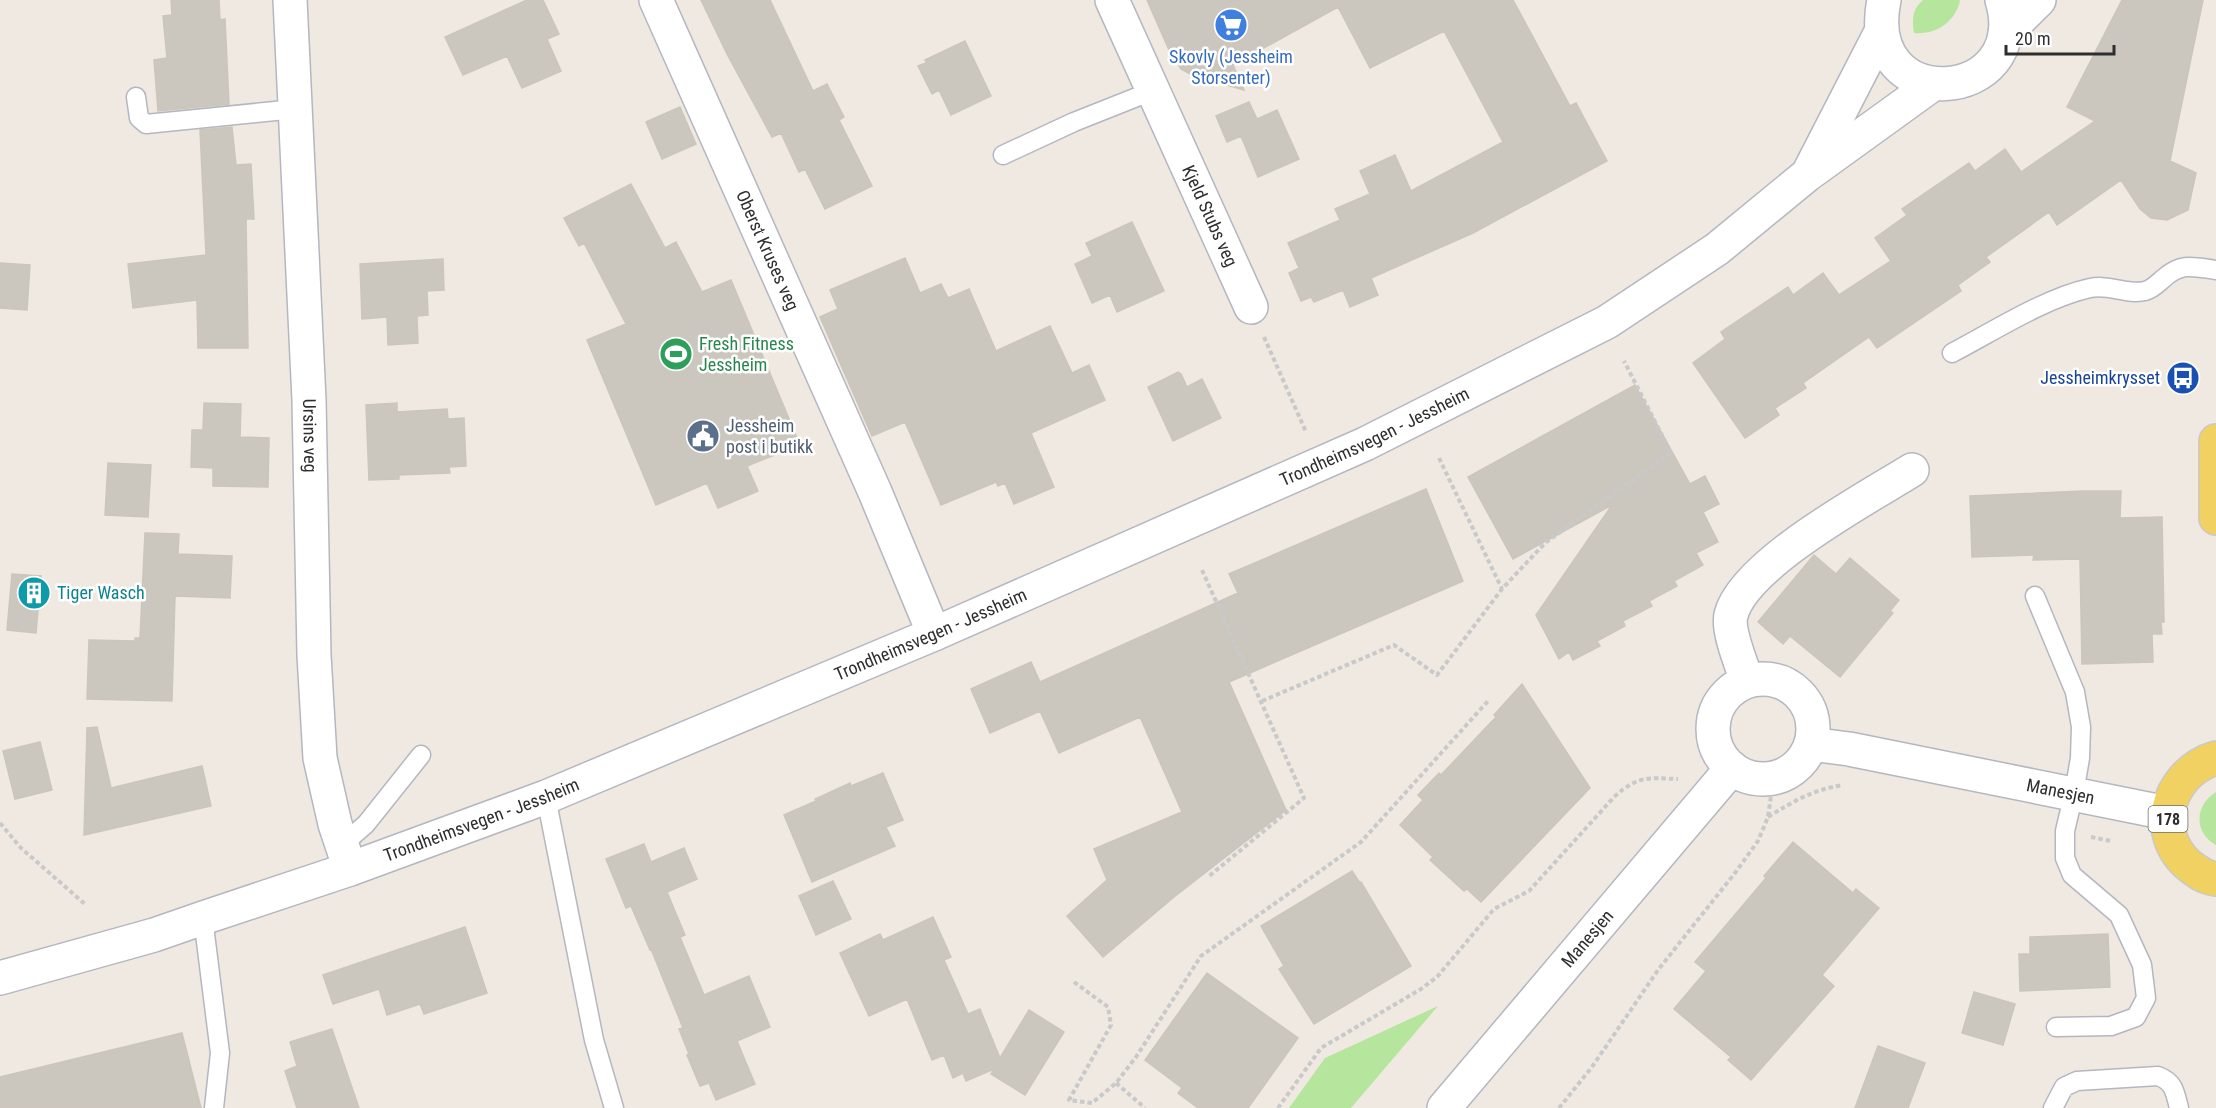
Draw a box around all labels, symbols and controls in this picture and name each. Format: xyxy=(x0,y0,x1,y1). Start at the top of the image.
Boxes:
supermarket icon: Skovly (Jessheim Storsenter) xyxy=(1213,7,1249,43)
scale bar xyxy=(2006,18,2114,56)
text: 20 m xyxy=(2015,28,2050,49)
place label: Skovly (Jessheim Storsenter) xyxy=(1169,46,1293,89)
street label: Kjeld Stubs veg xyxy=(1178,162,1242,270)
street label: Oberst Kruses veg xyxy=(732,187,804,313)
place label: Fresh Fitness Jessheim xyxy=(699,333,794,375)
sports icon: Fresh Fitness Jessheim xyxy=(658,336,694,372)
bus stop icon: Jessheimkrysset xyxy=(2165,360,2201,396)
place label: Jessheimkrysset xyxy=(2040,367,2160,388)
street label: Trondheimsvegen - Jessheim xyxy=(1276,382,1472,490)
street label: Ursins veg xyxy=(299,398,321,473)
place label: Jessheim post i butikk xyxy=(726,415,813,457)
public building icon: Jessheim post i butikk xyxy=(685,418,721,454)
building icon: Tiger Wasch xyxy=(16,575,52,611)
place label: Tiger Wasch xyxy=(57,582,145,603)
street label: Trondheimsvegen - Jessheim xyxy=(831,584,1030,685)
street label: Trondheimsvegen - Jessheim xyxy=(381,773,582,866)
street label: Manesjen xyxy=(2025,774,2096,808)
road number: 178 xyxy=(2148,806,2188,832)
street label: Manesjen xyxy=(1557,905,1617,971)

